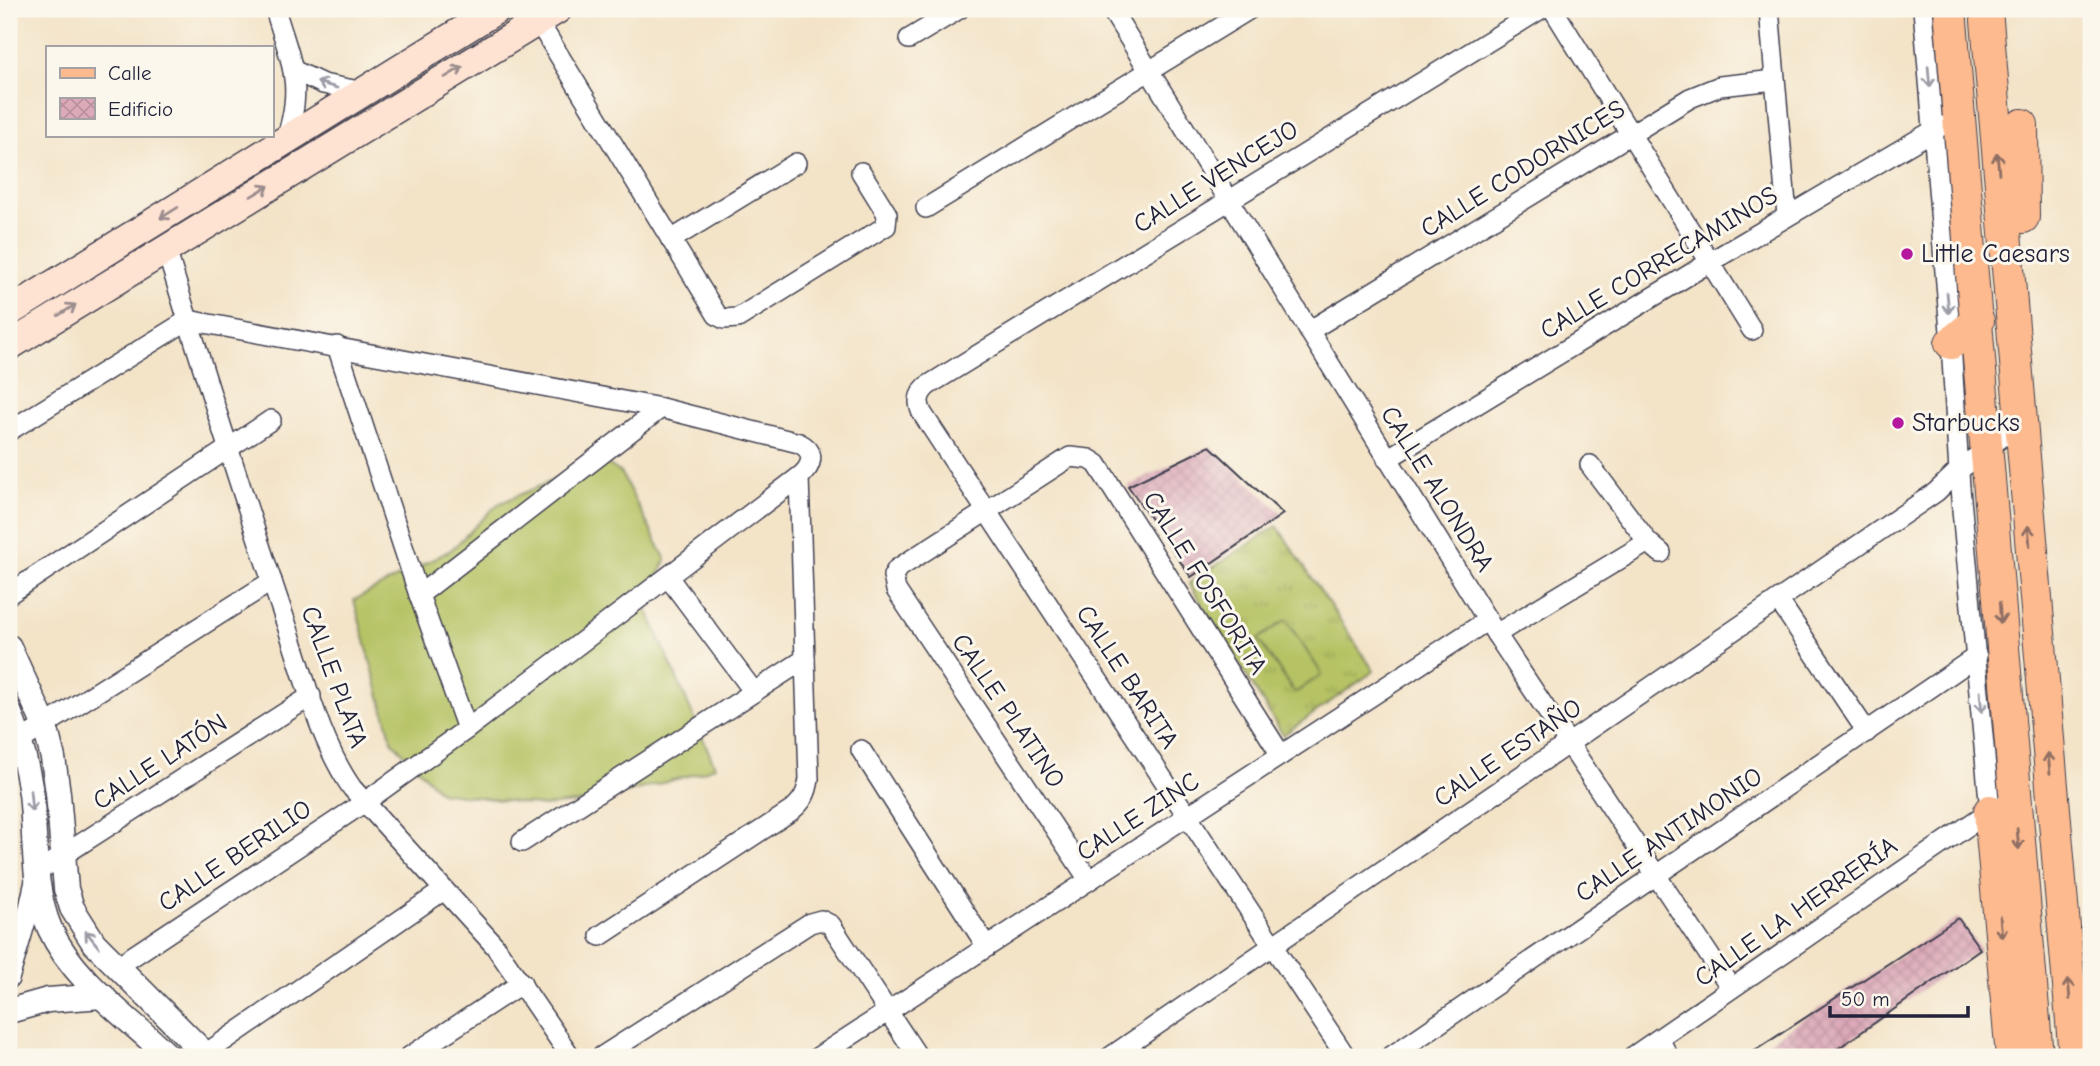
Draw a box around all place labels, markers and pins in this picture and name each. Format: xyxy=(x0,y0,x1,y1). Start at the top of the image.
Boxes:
place label: Little Caesars xyxy=(1921,239,2070,269)
marker: Little Caesars xyxy=(1899,246,1915,262)
place label: Starbucks xyxy=(1912,408,2020,438)
marker: Starbucks xyxy=(1890,415,1906,431)

